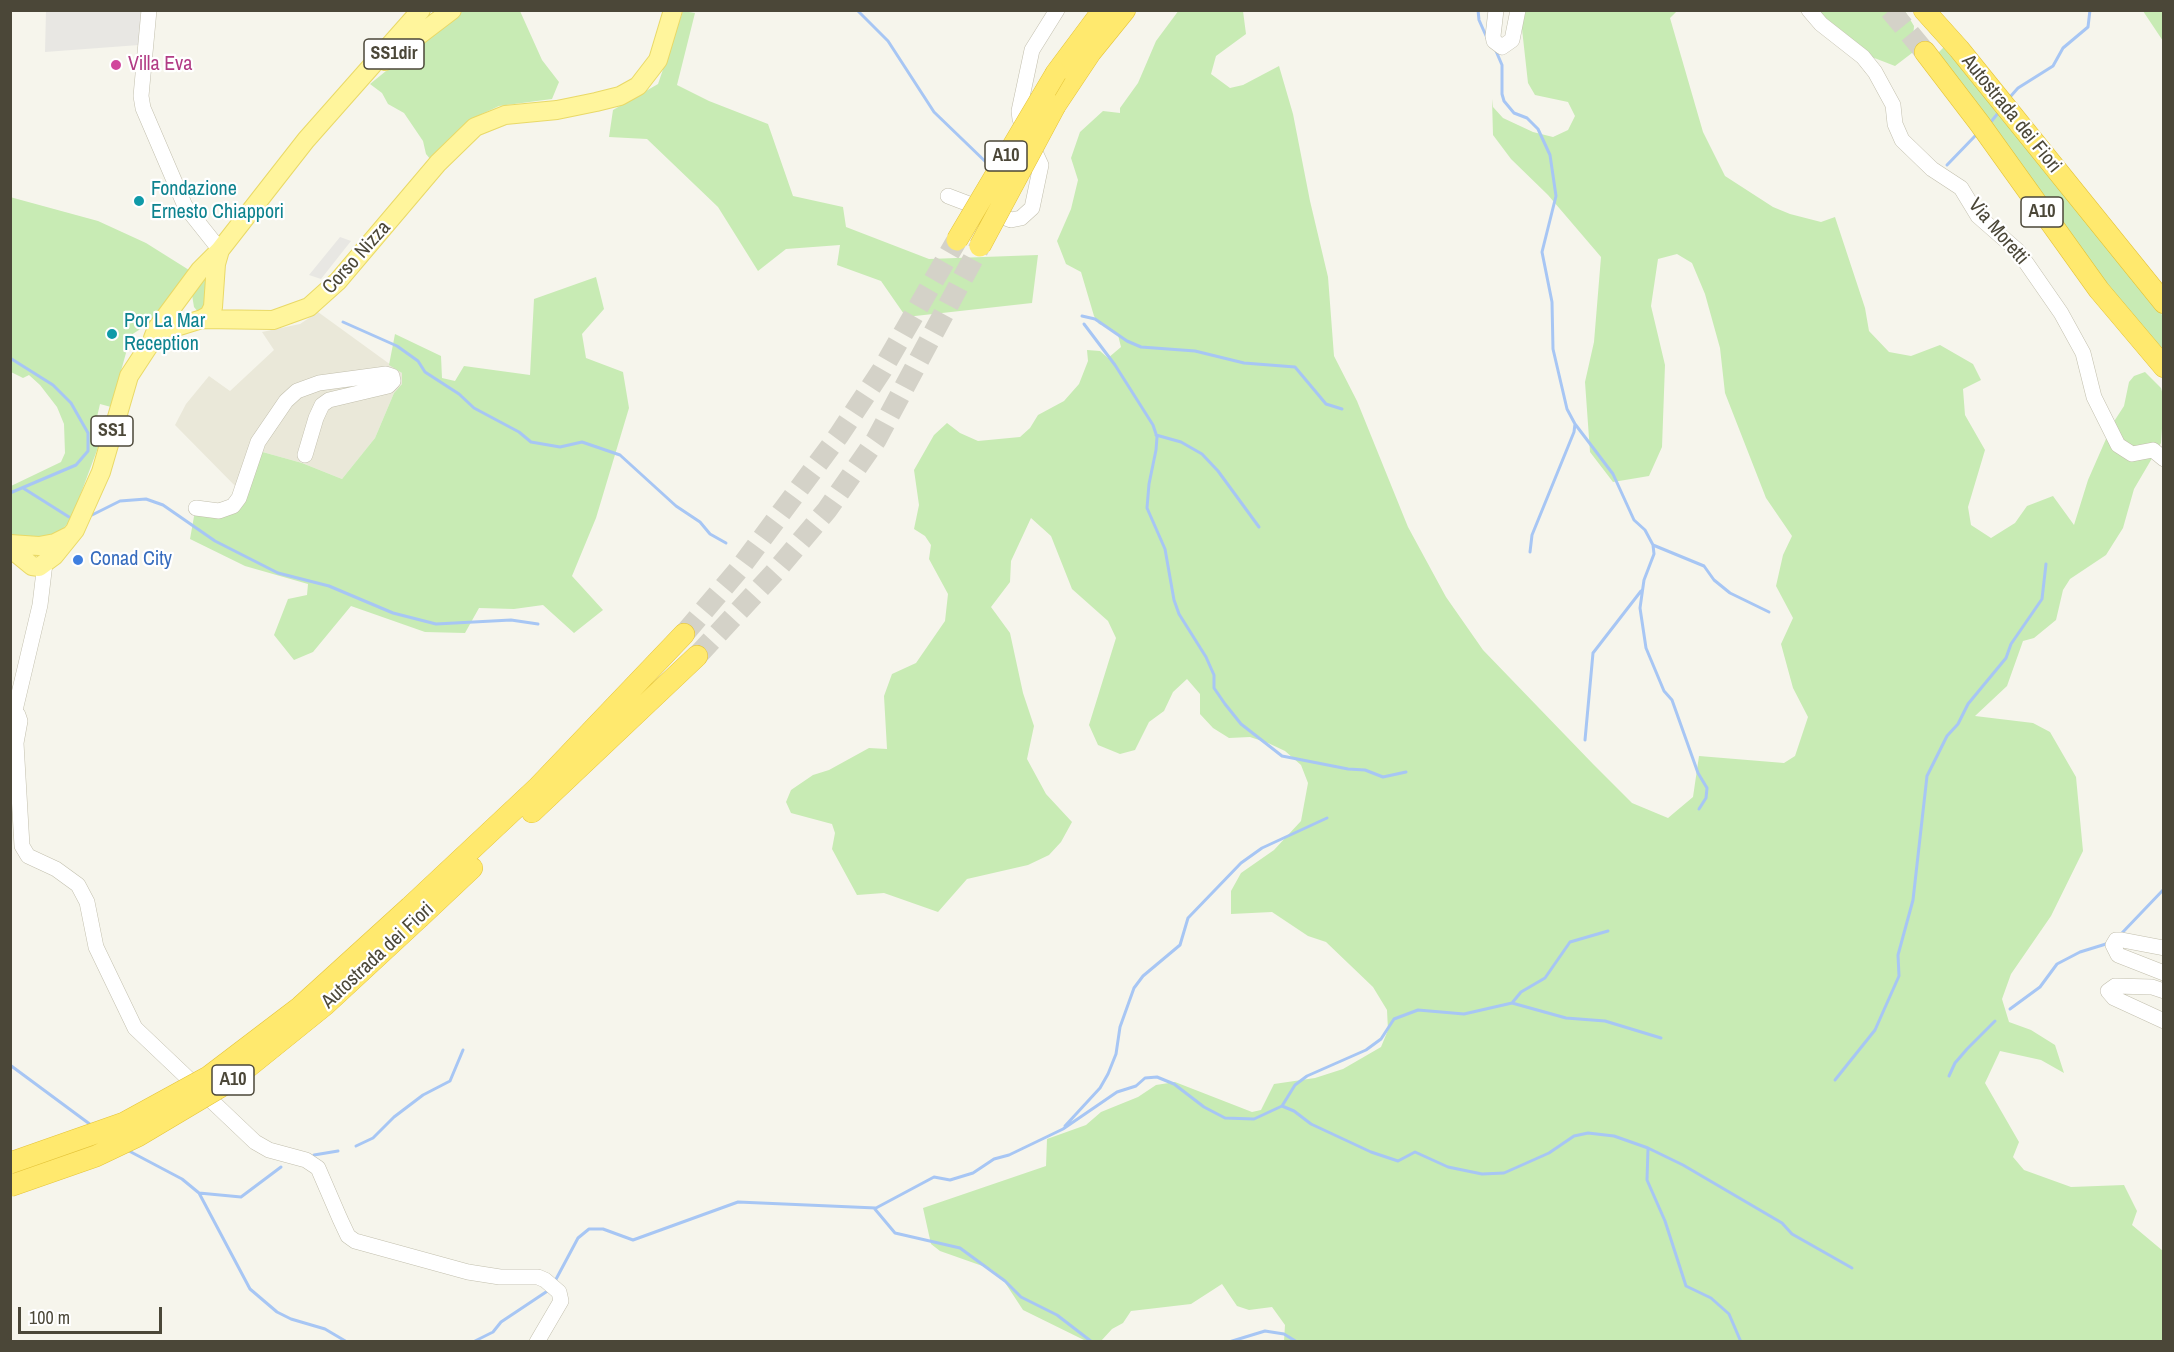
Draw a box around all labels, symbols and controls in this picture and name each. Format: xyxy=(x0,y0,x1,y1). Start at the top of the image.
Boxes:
road number: SS1dir xyxy=(364,39,424,69)
street label: Autostrada dei Fiori xyxy=(1956,50,2066,178)
place label: Villa Eva xyxy=(128,53,192,77)
marker: Villa Eva xyxy=(109,58,123,72)
road number: A10 xyxy=(985,141,1027,171)
place label: Fondazione Ernesto Chiappori xyxy=(151,178,284,225)
marker: Fondazione Ernesto Chiappori xyxy=(132,194,146,208)
street label: Via Moretti xyxy=(1963,194,2033,270)
road number: A10 xyxy=(2021,197,2063,227)
street label: Corso Nizza xyxy=(318,216,396,300)
place label: Por La Mar Reception xyxy=(124,310,205,357)
marker: Por La Mar Reception xyxy=(105,327,119,341)
road number: SS1 xyxy=(91,416,133,446)
place label: Conad City xyxy=(90,548,172,572)
marker: Conad City xyxy=(71,553,85,567)
street label: Autostrada dei Fiori xyxy=(317,898,439,1014)
road number: A10 xyxy=(212,1065,254,1095)
scale bar xyxy=(21,1295,165,1333)
text: 100 m xyxy=(29,1305,70,1330)

